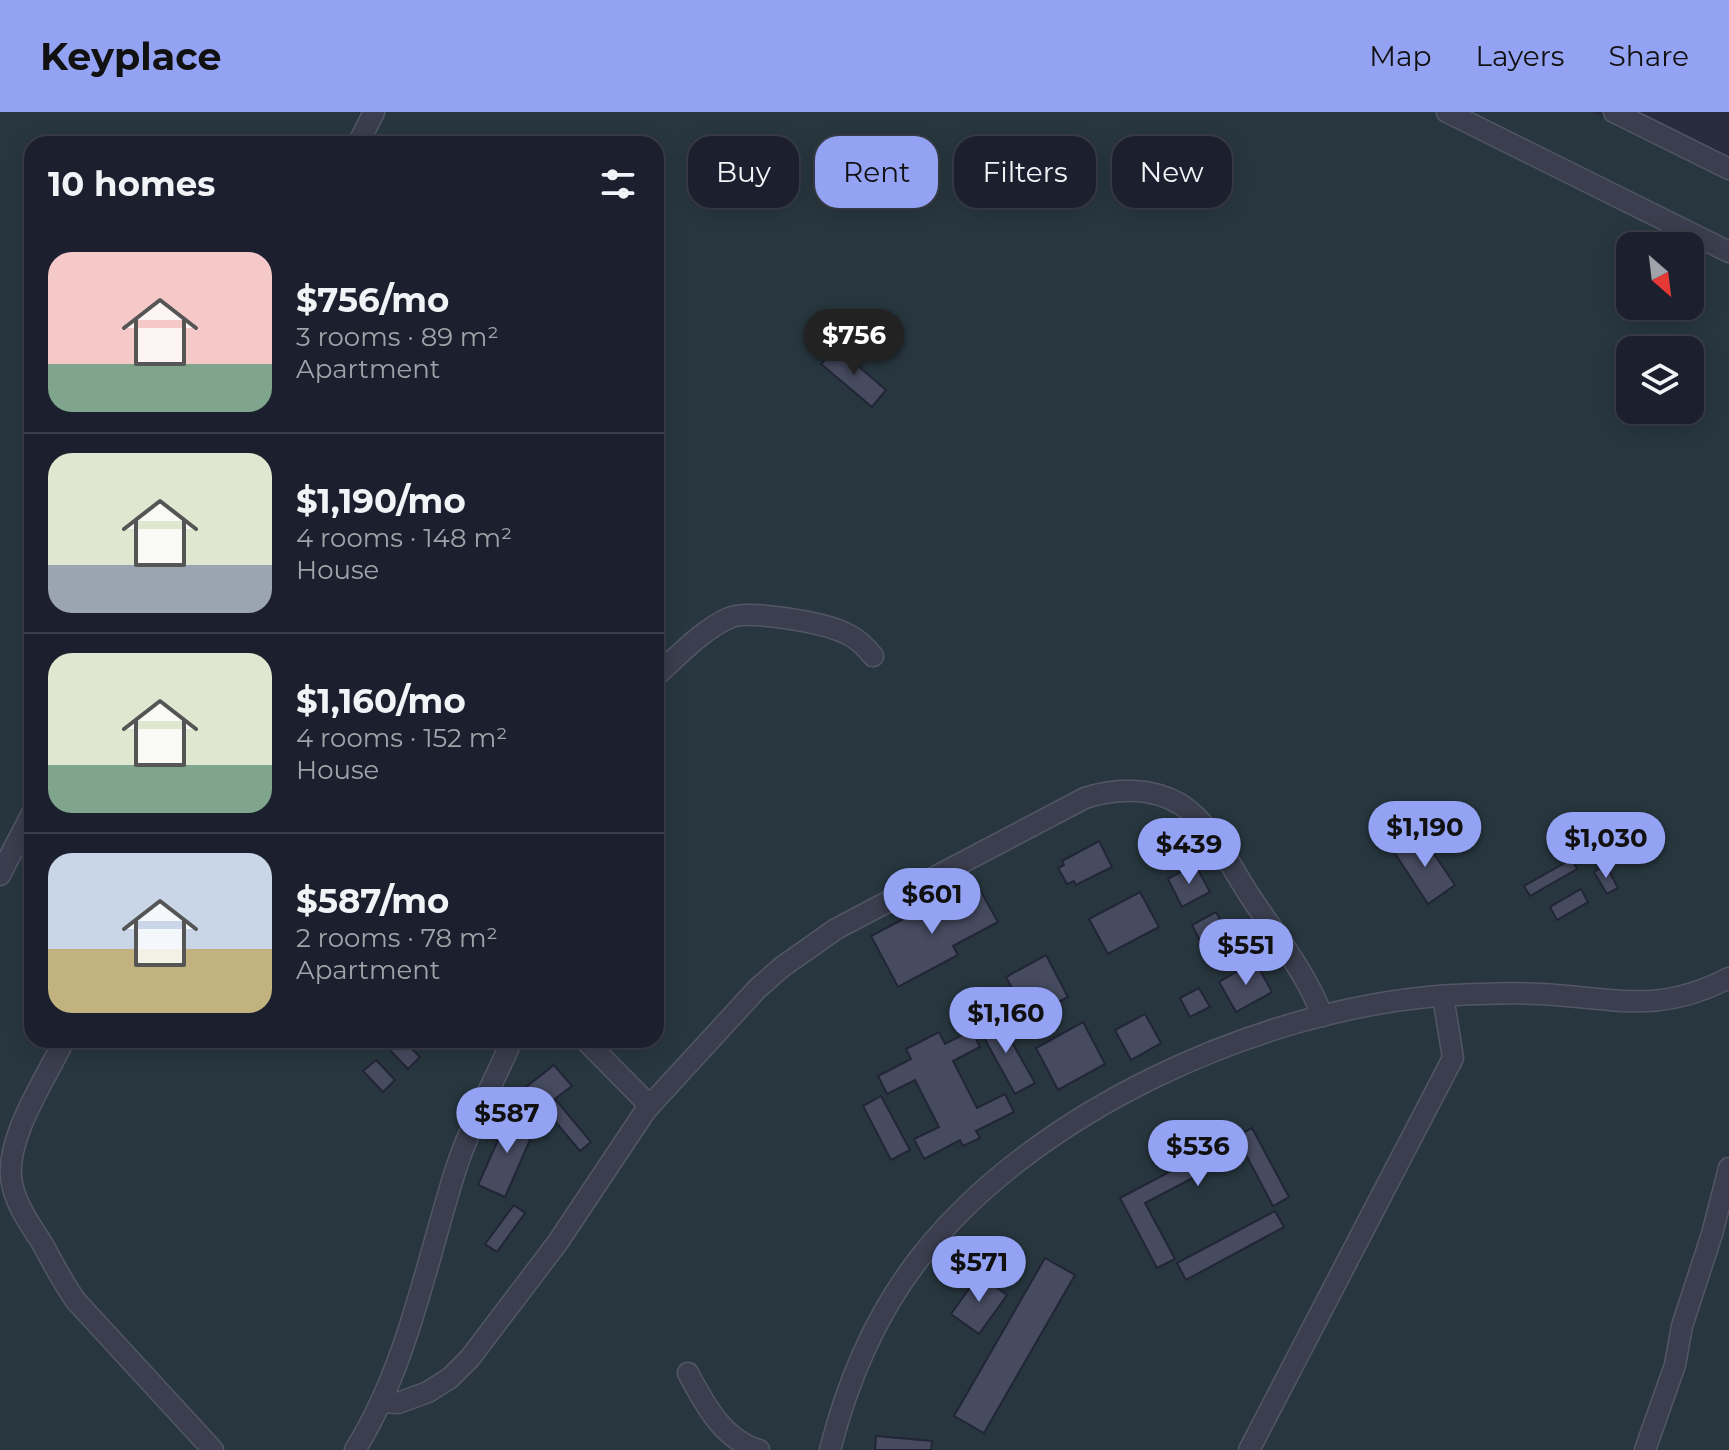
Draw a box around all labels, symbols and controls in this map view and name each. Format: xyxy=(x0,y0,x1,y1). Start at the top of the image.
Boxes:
text: Keyplace xyxy=(40,33,221,80)
text: Map xyxy=(1369,39,1432,73)
text: Layers xyxy=(1476,39,1565,73)
text: Share xyxy=(1609,39,1689,73)
chip: Buy xyxy=(688,136,799,208)
chip: Rent xyxy=(815,136,938,208)
chip: Filters xyxy=(954,136,1096,208)
chip: New xyxy=(1112,136,1232,208)
icon: filters xyxy=(596,162,640,206)
text: 10 homes xyxy=(48,163,215,205)
north arrow xyxy=(1616,232,1704,320)
map controls xyxy=(1616,232,1704,424)
text: $756/mo xyxy=(296,279,449,321)
icon: home xyxy=(112,284,208,380)
pin: $756 xyxy=(807,309,901,377)
text: $756 xyxy=(822,319,886,351)
text: 3 rooms · 89 m² xyxy=(296,321,499,353)
button: layers xyxy=(1616,336,1704,424)
text: Apartment xyxy=(296,353,440,385)
text: $1,190/mo xyxy=(296,480,466,522)
icon: home xyxy=(112,485,208,581)
text: 4 rooms · 148 m² xyxy=(296,522,512,554)
text: House xyxy=(296,554,379,586)
text: $1,160/mo xyxy=(296,680,466,722)
icon: home xyxy=(112,685,208,781)
text: 4 rooms · 152 m² xyxy=(296,722,507,754)
text: House xyxy=(296,754,379,786)
pin: $1,190 xyxy=(1360,801,1490,869)
text: $1,190 xyxy=(1386,811,1464,843)
pin: $1,030 xyxy=(1541,812,1671,880)
pin: $439 xyxy=(1142,818,1236,886)
text: $1,030 xyxy=(1564,822,1648,854)
text: $439 xyxy=(1156,828,1222,860)
pin: $601 xyxy=(885,868,979,936)
text: $601 xyxy=(902,878,962,910)
text: $587/mo xyxy=(296,880,449,922)
icon: home xyxy=(112,885,208,981)
pin: $551 xyxy=(1199,919,1293,987)
text: 2 rooms · 78 m² xyxy=(296,922,498,954)
text: $551 xyxy=(1217,929,1275,961)
text: Apartment xyxy=(296,954,440,986)
pin: $1,160 xyxy=(941,987,1071,1055)
text: $1,160 xyxy=(967,997,1045,1029)
pin: $587 xyxy=(460,1087,554,1155)
text: $587 xyxy=(474,1097,540,1129)
pin: $536 xyxy=(1151,1120,1245,1188)
text: $536 xyxy=(1166,1130,1230,1162)
pin: $571 xyxy=(932,1236,1026,1304)
text: $571 xyxy=(950,1246,1008,1278)

